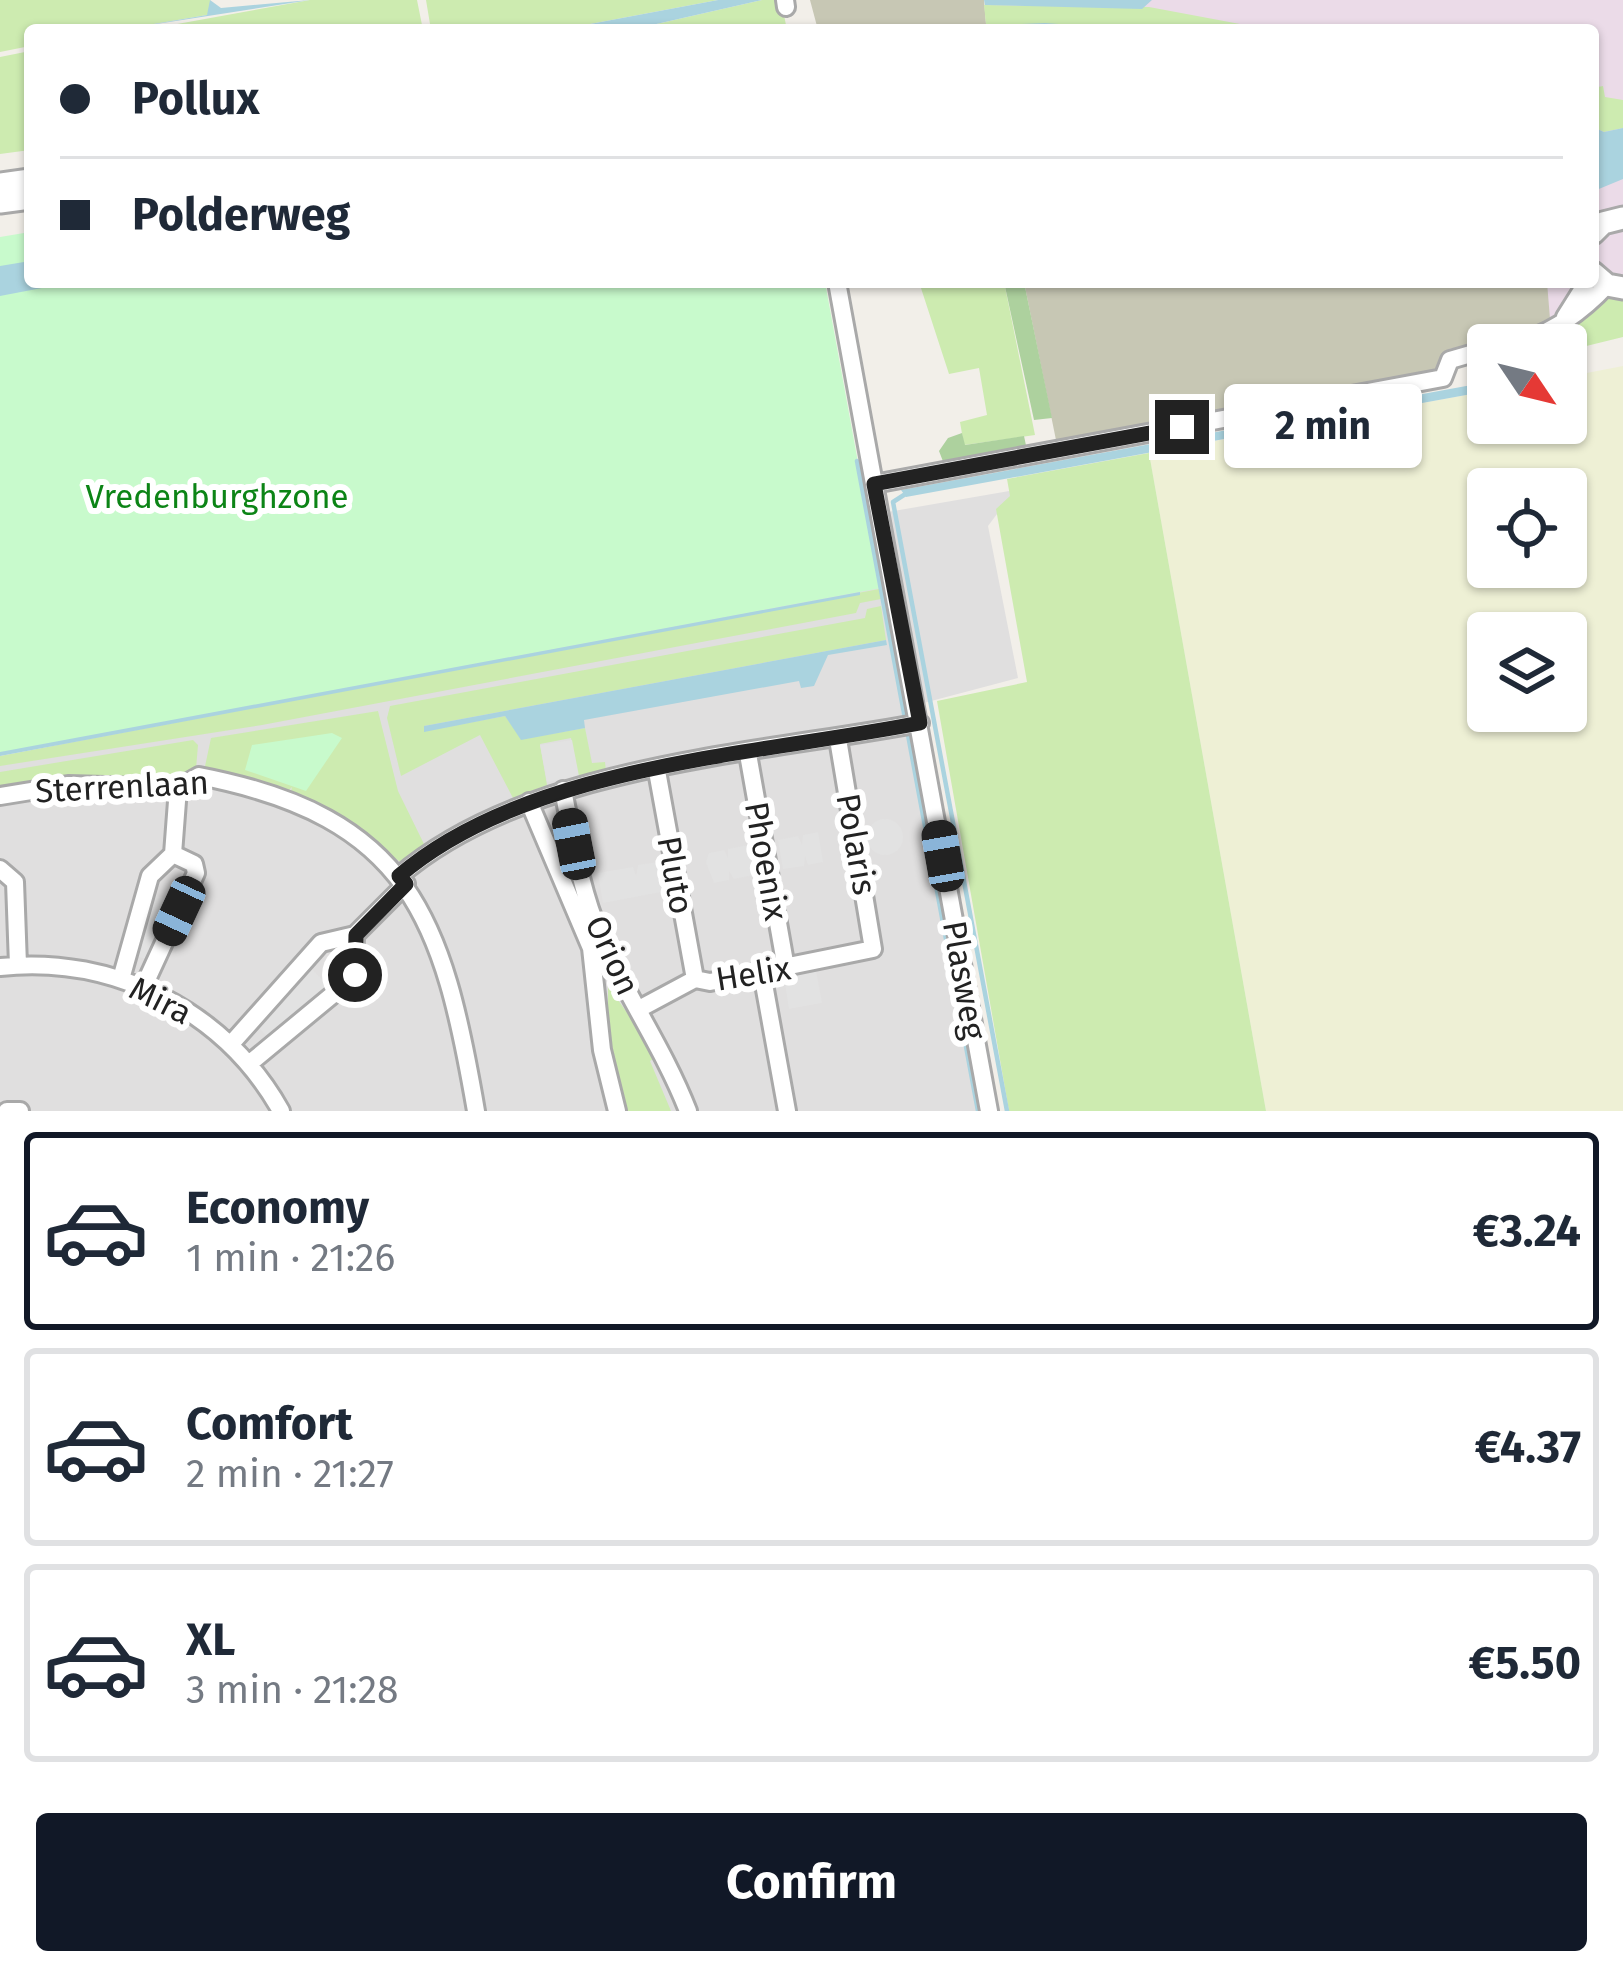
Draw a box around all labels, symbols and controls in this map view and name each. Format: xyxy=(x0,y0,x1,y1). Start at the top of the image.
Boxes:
text: Pollux xyxy=(132,72,259,126)
text: Polderweg xyxy=(132,188,350,242)
north arrow xyxy=(1467,324,1587,444)
map controls xyxy=(1467,324,1587,732)
callout: 2 min xyxy=(1224,385,1422,469)
route end xyxy=(1155,400,1209,454)
text: 2 min xyxy=(1275,403,1371,449)
button: locate xyxy=(1467,468,1587,588)
park label: Vredenburghzone xyxy=(85,477,349,517)
button: layers xyxy=(1467,612,1587,732)
street label: Sterrenlaan xyxy=(34,762,210,812)
street label: Polaris xyxy=(827,790,885,898)
street label: Phoenix xyxy=(736,799,796,924)
car xyxy=(549,805,599,883)
car xyxy=(919,817,967,895)
street label: Pluto xyxy=(649,833,702,917)
car xyxy=(147,871,211,951)
street label: Orion xyxy=(576,909,648,1002)
street label: Plasweg xyxy=(934,918,994,1044)
route start xyxy=(328,948,382,1002)
street label: Helix xyxy=(713,948,794,1000)
street label: Mira xyxy=(123,968,198,1033)
icon: car xyxy=(42,1177,150,1285)
text: Economy xyxy=(186,1181,369,1235)
text: €3.24 xyxy=(1473,1204,1581,1258)
text: 1 min · 21:26 xyxy=(186,1235,395,1281)
icon: car xyxy=(42,1393,150,1501)
text: Comfort xyxy=(186,1397,353,1451)
text: €4.37 xyxy=(1475,1420,1581,1474)
text: 2 min · 21:27 xyxy=(186,1451,394,1497)
icon: car xyxy=(42,1609,150,1717)
text: XL xyxy=(186,1613,235,1667)
text: €5.50 xyxy=(1469,1636,1581,1690)
text: 3 min · 21:28 xyxy=(186,1667,398,1713)
button: Confirm xyxy=(36,1813,1587,1951)

